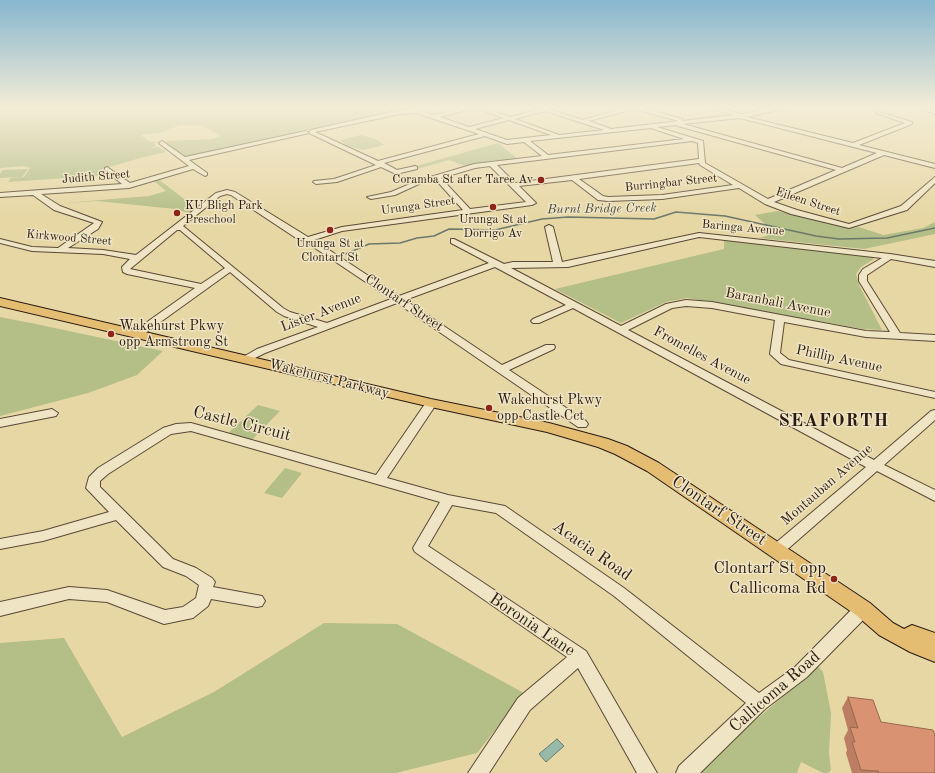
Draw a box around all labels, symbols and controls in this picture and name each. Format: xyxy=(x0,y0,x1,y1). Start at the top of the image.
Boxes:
street label: Judith Street xyxy=(61,167,131,187)
street label: Burringbar Street xyxy=(624,171,718,195)
place label: Coramba St after Taree Av xyxy=(392,173,533,187)
marker: Coramba St after Taree Av xyxy=(536,175,546,185)
street label: Eileen Street xyxy=(774,185,842,219)
street label: Urunga Street xyxy=(380,194,456,218)
place label: KU Bligh Park Preschool xyxy=(185,199,263,227)
water label: Burnt Bridge Creek xyxy=(547,200,657,218)
marker: Urunga St at Dorrigo Av xyxy=(488,202,498,212)
marker: KU Bligh Park Preschool xyxy=(172,208,182,218)
place label: Urunga St at Dorrigo Av xyxy=(459,213,527,241)
street label: Baringa Avenue xyxy=(701,217,785,239)
marker: Urunga St at Clontarf St xyxy=(325,225,335,235)
street label: Kirkwood Street xyxy=(26,227,112,249)
place label: Urunga St at Clontarf St xyxy=(296,237,364,265)
street label: Clontarf Street xyxy=(362,271,446,335)
street label: Baranbali Avenue xyxy=(724,285,832,321)
street label: Lister Avenue xyxy=(278,290,364,336)
place label: Wakehurst Pkwy opp Armstrong St xyxy=(119,318,228,350)
street label: Fromelles Avenue xyxy=(650,323,754,389)
marker: Wakehurst Pkwy opp Armstrong St xyxy=(106,329,116,339)
street label: Phillip Avenue xyxy=(794,342,884,376)
street label: Wakehurst Parkway xyxy=(267,356,391,402)
place label: Wakehurst Pkwy opp Castle Cct xyxy=(497,392,602,424)
street label: Castle Circuit xyxy=(191,402,293,446)
marker: Wakehurst Pkwy opp Castle Cct xyxy=(484,403,494,413)
district label: SEAFORTH xyxy=(779,410,889,432)
street label: Montauban Avenue xyxy=(778,441,876,529)
street label: Clontarf Street xyxy=(668,472,770,550)
street label: Acacia Road xyxy=(549,516,635,586)
place label: Clontarf St opp Callicoma Rd xyxy=(713,559,826,599)
marker: Clontarf St opp Callicoma Rd xyxy=(829,574,839,584)
street label: Boronia Lane xyxy=(485,589,579,661)
street label: Callicoma Road xyxy=(725,647,825,737)

